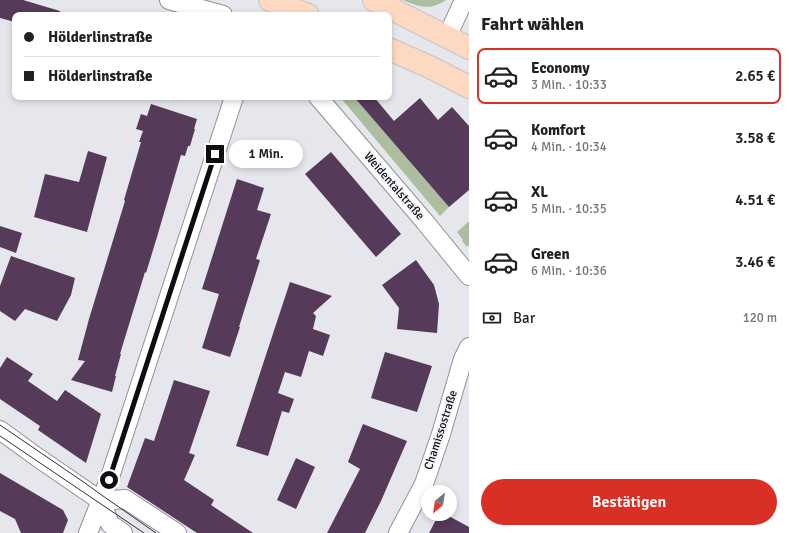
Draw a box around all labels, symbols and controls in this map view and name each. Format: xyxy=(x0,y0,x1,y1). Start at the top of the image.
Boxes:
text: Fahrt wählen xyxy=(481,13,584,35)
text: Hölderlinstraße xyxy=(48,28,152,46)
icon: car xyxy=(483,58,519,94)
text: Economy xyxy=(531,59,590,77)
text: Hölderlinstraße xyxy=(48,67,152,85)
text: 2.65 € xyxy=(735,67,775,85)
text: 3 Min. · 10:33 xyxy=(531,77,607,93)
icon: car xyxy=(483,120,519,156)
text: Komfort xyxy=(531,121,585,139)
text: 3.58 € xyxy=(735,129,775,147)
text: 4 Min. · 10:34 xyxy=(531,139,607,155)
callout: 1 Min. xyxy=(229,140,303,168)
route end xyxy=(206,145,224,163)
text: 1 Min. xyxy=(249,146,283,162)
street label: Weidentalstraße xyxy=(360,149,428,223)
icon: car xyxy=(483,182,519,218)
text: XL xyxy=(531,183,548,201)
text: 4.51 € xyxy=(735,191,775,209)
text: 5 Min. · 10:35 xyxy=(531,201,607,217)
icon: car xyxy=(483,244,519,280)
text: Green xyxy=(531,245,570,263)
text: 3.46 € xyxy=(735,253,775,271)
text: 6 Min. · 10:36 xyxy=(531,263,607,279)
icon: cash xyxy=(481,307,503,329)
text: Bar xyxy=(513,309,535,327)
text: 120 m xyxy=(743,310,777,326)
street label: Chamissostraße xyxy=(421,388,461,472)
route start xyxy=(100,471,118,489)
button: Bestätigen xyxy=(481,479,777,525)
north arrow xyxy=(421,485,457,521)
map controls xyxy=(421,485,457,521)

